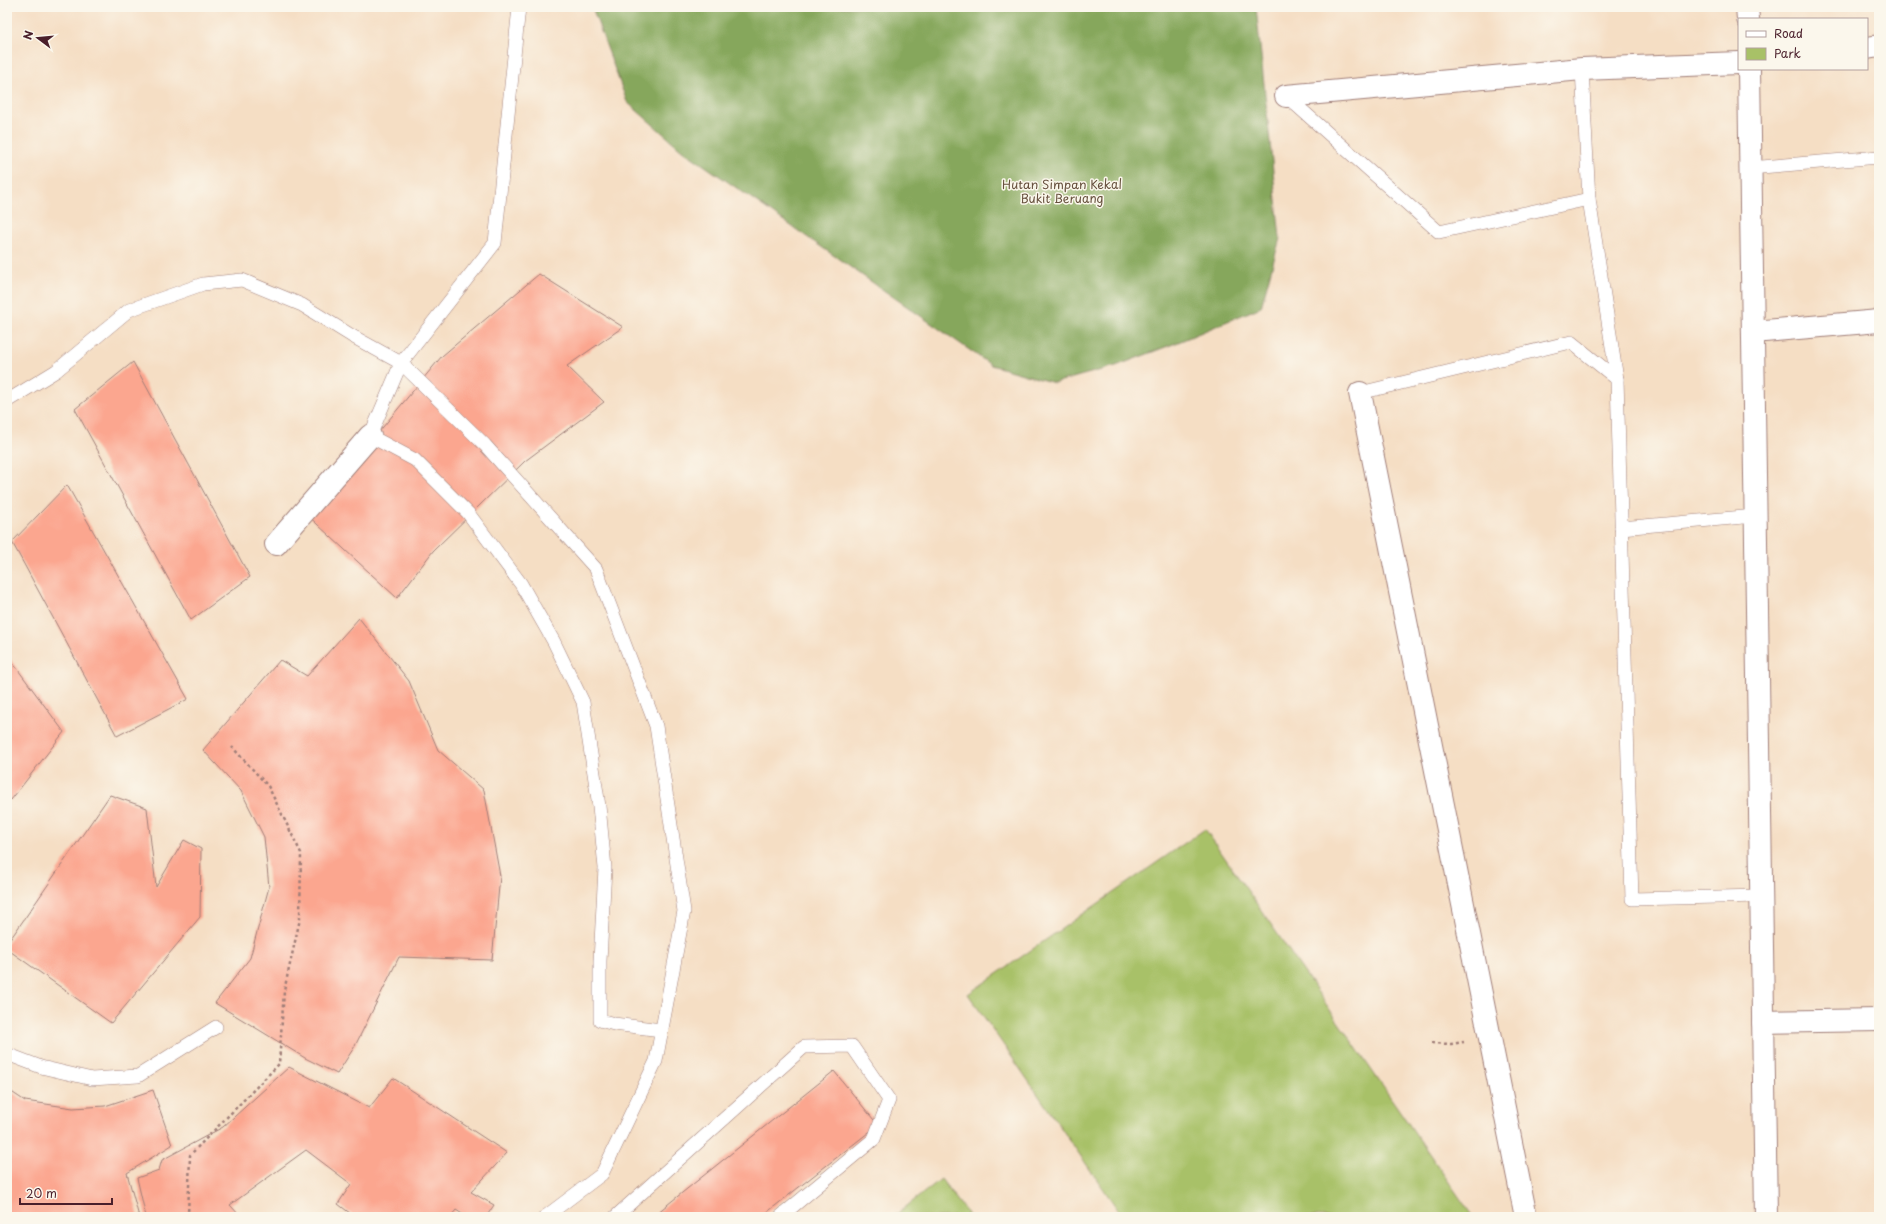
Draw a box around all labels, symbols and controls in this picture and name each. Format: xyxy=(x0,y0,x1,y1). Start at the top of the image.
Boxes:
north arrow xyxy=(18,18,58,58)
legend xyxy=(1738,18,1868,70)
text: Road xyxy=(1774,24,1803,42)
text: N xyxy=(19,28,37,42)
text: Park xyxy=(1774,44,1801,62)
park label: Hutan Simpan Kekal Bukit Beruang xyxy=(1002,175,1122,207)
scale bar xyxy=(20,1180,112,1206)
text: 20 m xyxy=(26,1184,57,1202)

